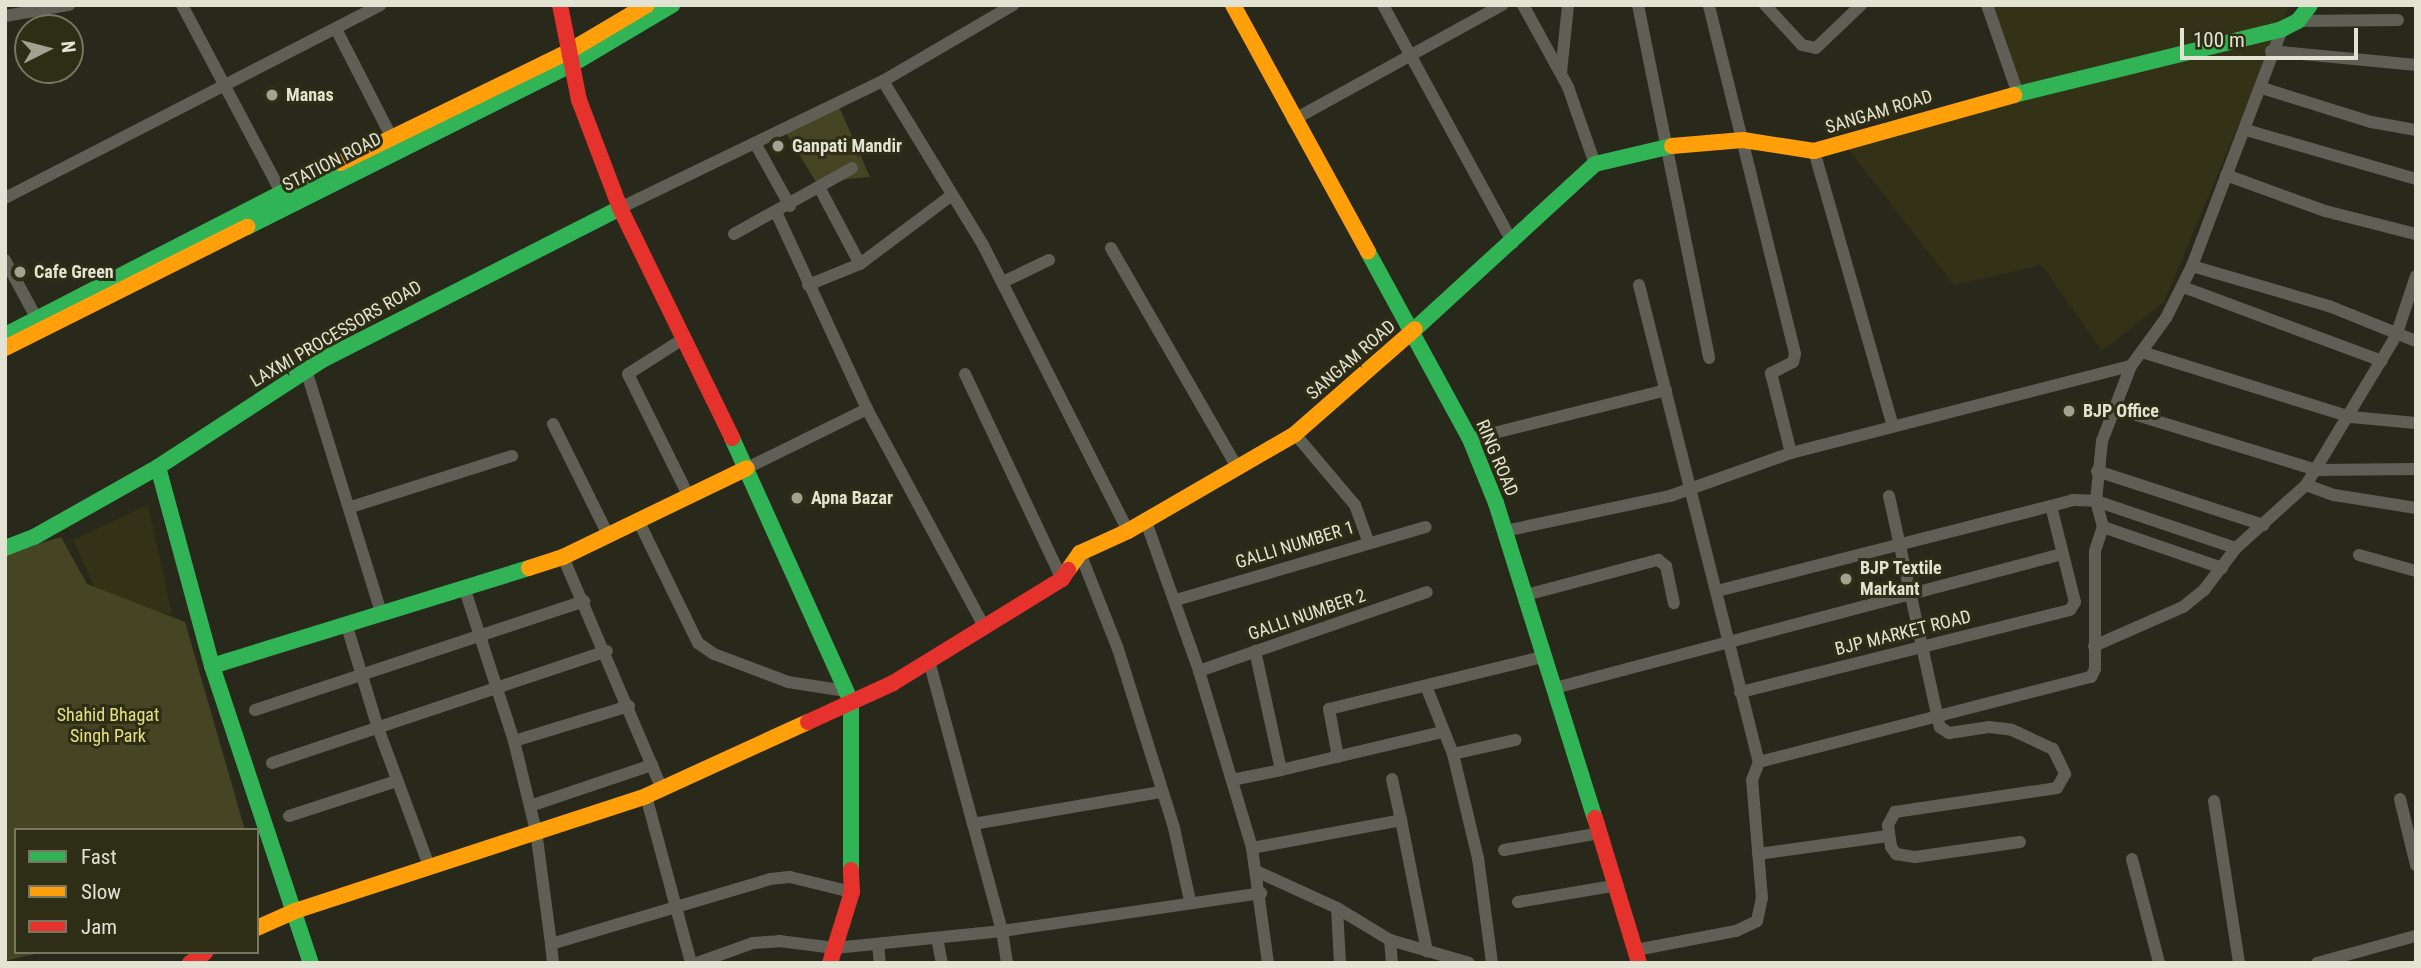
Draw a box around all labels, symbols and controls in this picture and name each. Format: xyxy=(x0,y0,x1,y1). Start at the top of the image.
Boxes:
north arrow xyxy=(14,14,84,84)
scale bar xyxy=(2183,14,2362,58)
text: 100 m xyxy=(2193,28,2245,52)
text: N xyxy=(56,40,80,54)
place label: Manas xyxy=(286,84,334,106)
street label: SANGAM ROAD xyxy=(1823,86,1935,138)
marker: Manas xyxy=(264,87,280,103)
street label: STATION ROAD xyxy=(279,128,385,196)
place label: Ganpati Mandir xyxy=(792,135,902,157)
marker: Ganpati Mandir xyxy=(770,138,786,154)
place label: Cafe Green xyxy=(34,261,114,283)
marker: Cafe Green xyxy=(12,264,28,280)
street label: LAXMI PROCESSORS ROAD xyxy=(247,276,425,392)
street label: SANGAM ROAD xyxy=(1302,316,1400,404)
place label: BJP Office xyxy=(2083,400,2159,422)
marker: BJP Office xyxy=(2061,403,2077,419)
street label: RING ROAD xyxy=(1471,417,1523,499)
place label: Apna Bazar xyxy=(811,487,893,509)
marker: Apna Bazar xyxy=(789,490,805,506)
street label: GALLI NUMBER 1 xyxy=(1233,517,1357,573)
place label: BJP Textile Markant xyxy=(1860,558,1942,600)
marker: BJP Textile Markant xyxy=(1838,571,1854,587)
street label: GALLI NUMBER 2 xyxy=(1245,585,1369,645)
street label: BJP MARKET ROAD xyxy=(1833,606,1973,660)
park label: Shahid Bhagat Singh Park xyxy=(57,705,159,748)
legend xyxy=(14,828,259,954)
text: Fast xyxy=(81,845,117,869)
text: Slow xyxy=(81,880,121,904)
text: Jam xyxy=(81,915,117,939)

